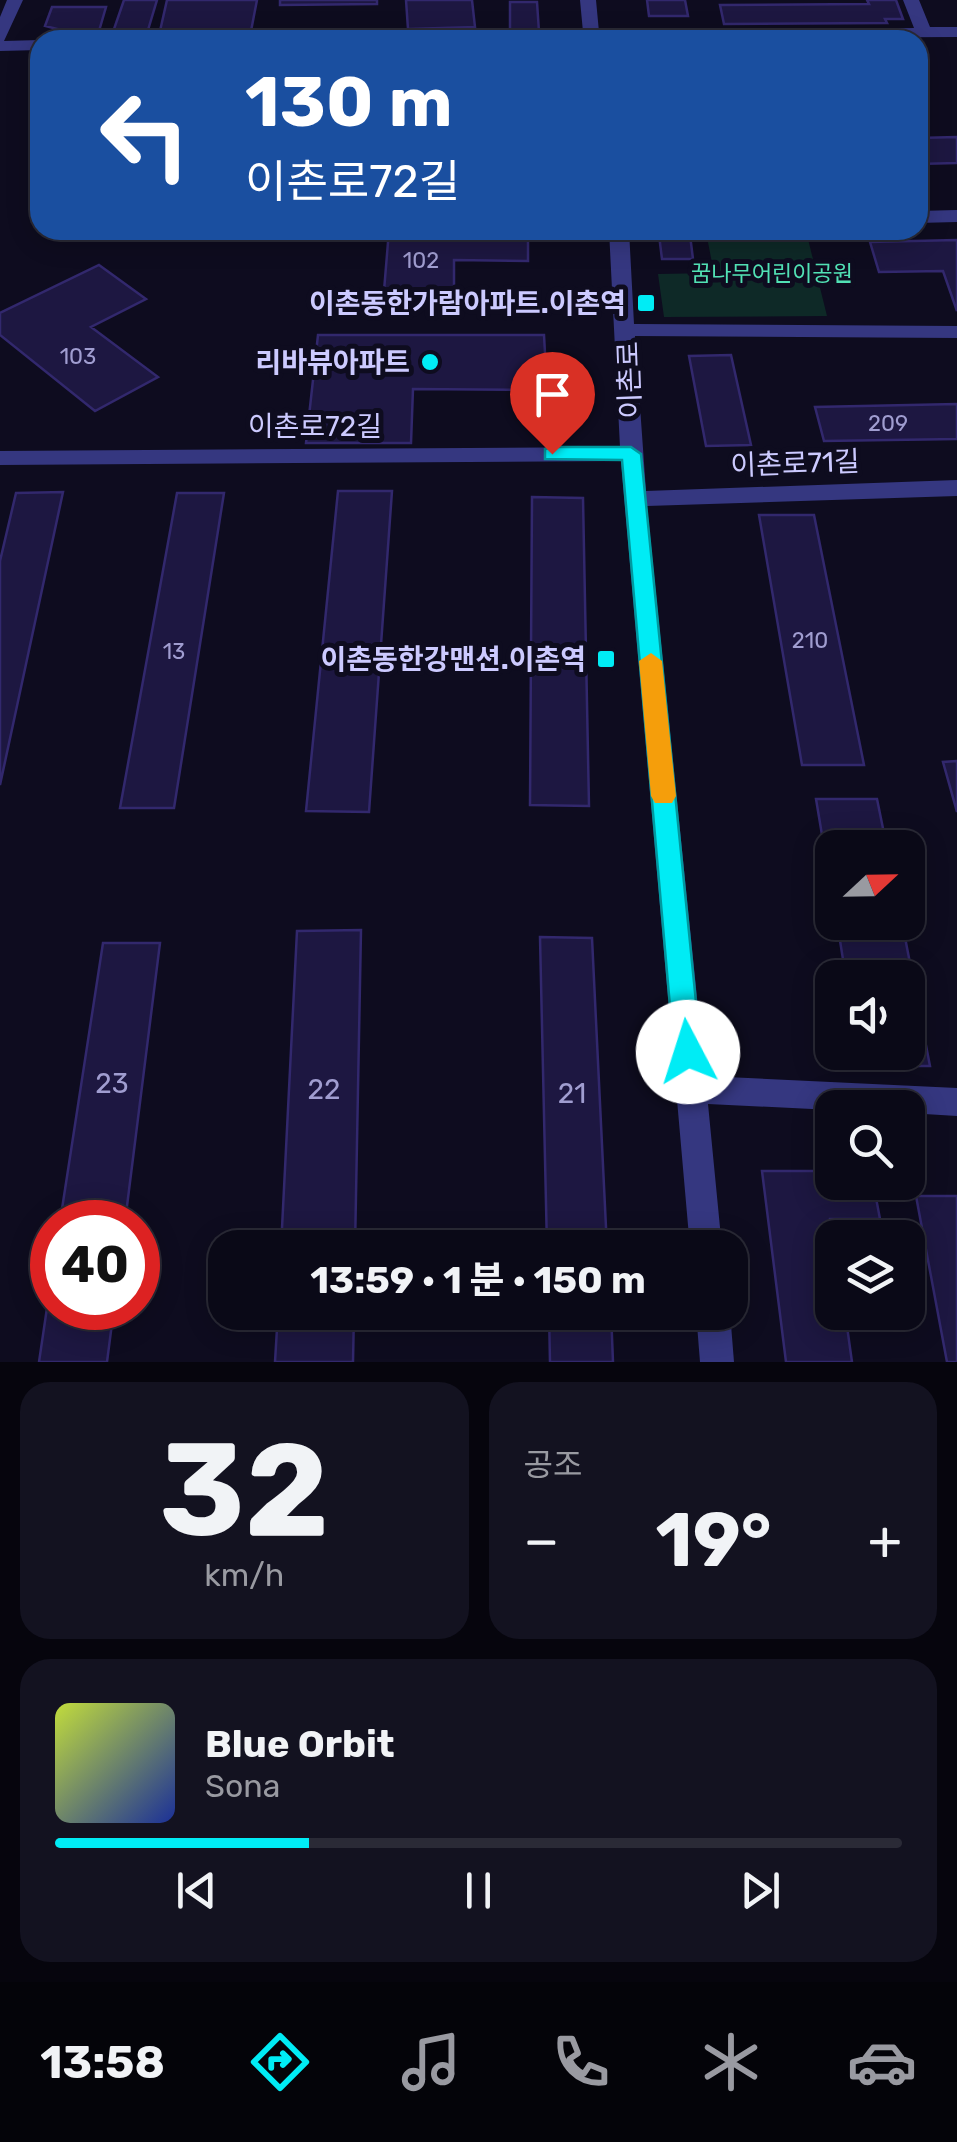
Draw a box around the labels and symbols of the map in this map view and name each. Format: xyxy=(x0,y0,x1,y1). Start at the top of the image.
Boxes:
house number: 102 xyxy=(403,247,439,274)
park label: 꿈나무어린이공원 xyxy=(691,260,853,287)
place label: 이촌동한가람아파트.이촌역 xyxy=(309,287,626,320)
marker: 이촌동한가람아파트.이촌역 xyxy=(635,292,657,314)
street label: 이촌로 xyxy=(612,341,647,419)
house number: 103 xyxy=(60,343,96,370)
place label: 리바뷰아파트 xyxy=(255,346,410,379)
marker: 리바뷰아파트 xyxy=(419,351,441,373)
pin xyxy=(510,352,595,455)
street label: 이촌로72길 xyxy=(248,410,382,443)
house number: 209 xyxy=(868,410,908,437)
street label: 이촌로71길 xyxy=(730,445,860,482)
house number: 210 xyxy=(792,627,828,654)
house number: 13 xyxy=(163,638,185,665)
place label: 이촌동한강맨션.이촌역 xyxy=(320,643,586,676)
marker: 이촌동한강맨션.이촌역 xyxy=(595,648,617,670)
north arrow xyxy=(815,830,925,940)
position arrow xyxy=(636,1000,740,1104)
house number: 23 xyxy=(95,1067,129,1100)
house number: 22 xyxy=(308,1073,340,1106)
house number: 21 xyxy=(558,1077,586,1110)
speed limit sign: 40 xyxy=(30,1200,160,1330)

